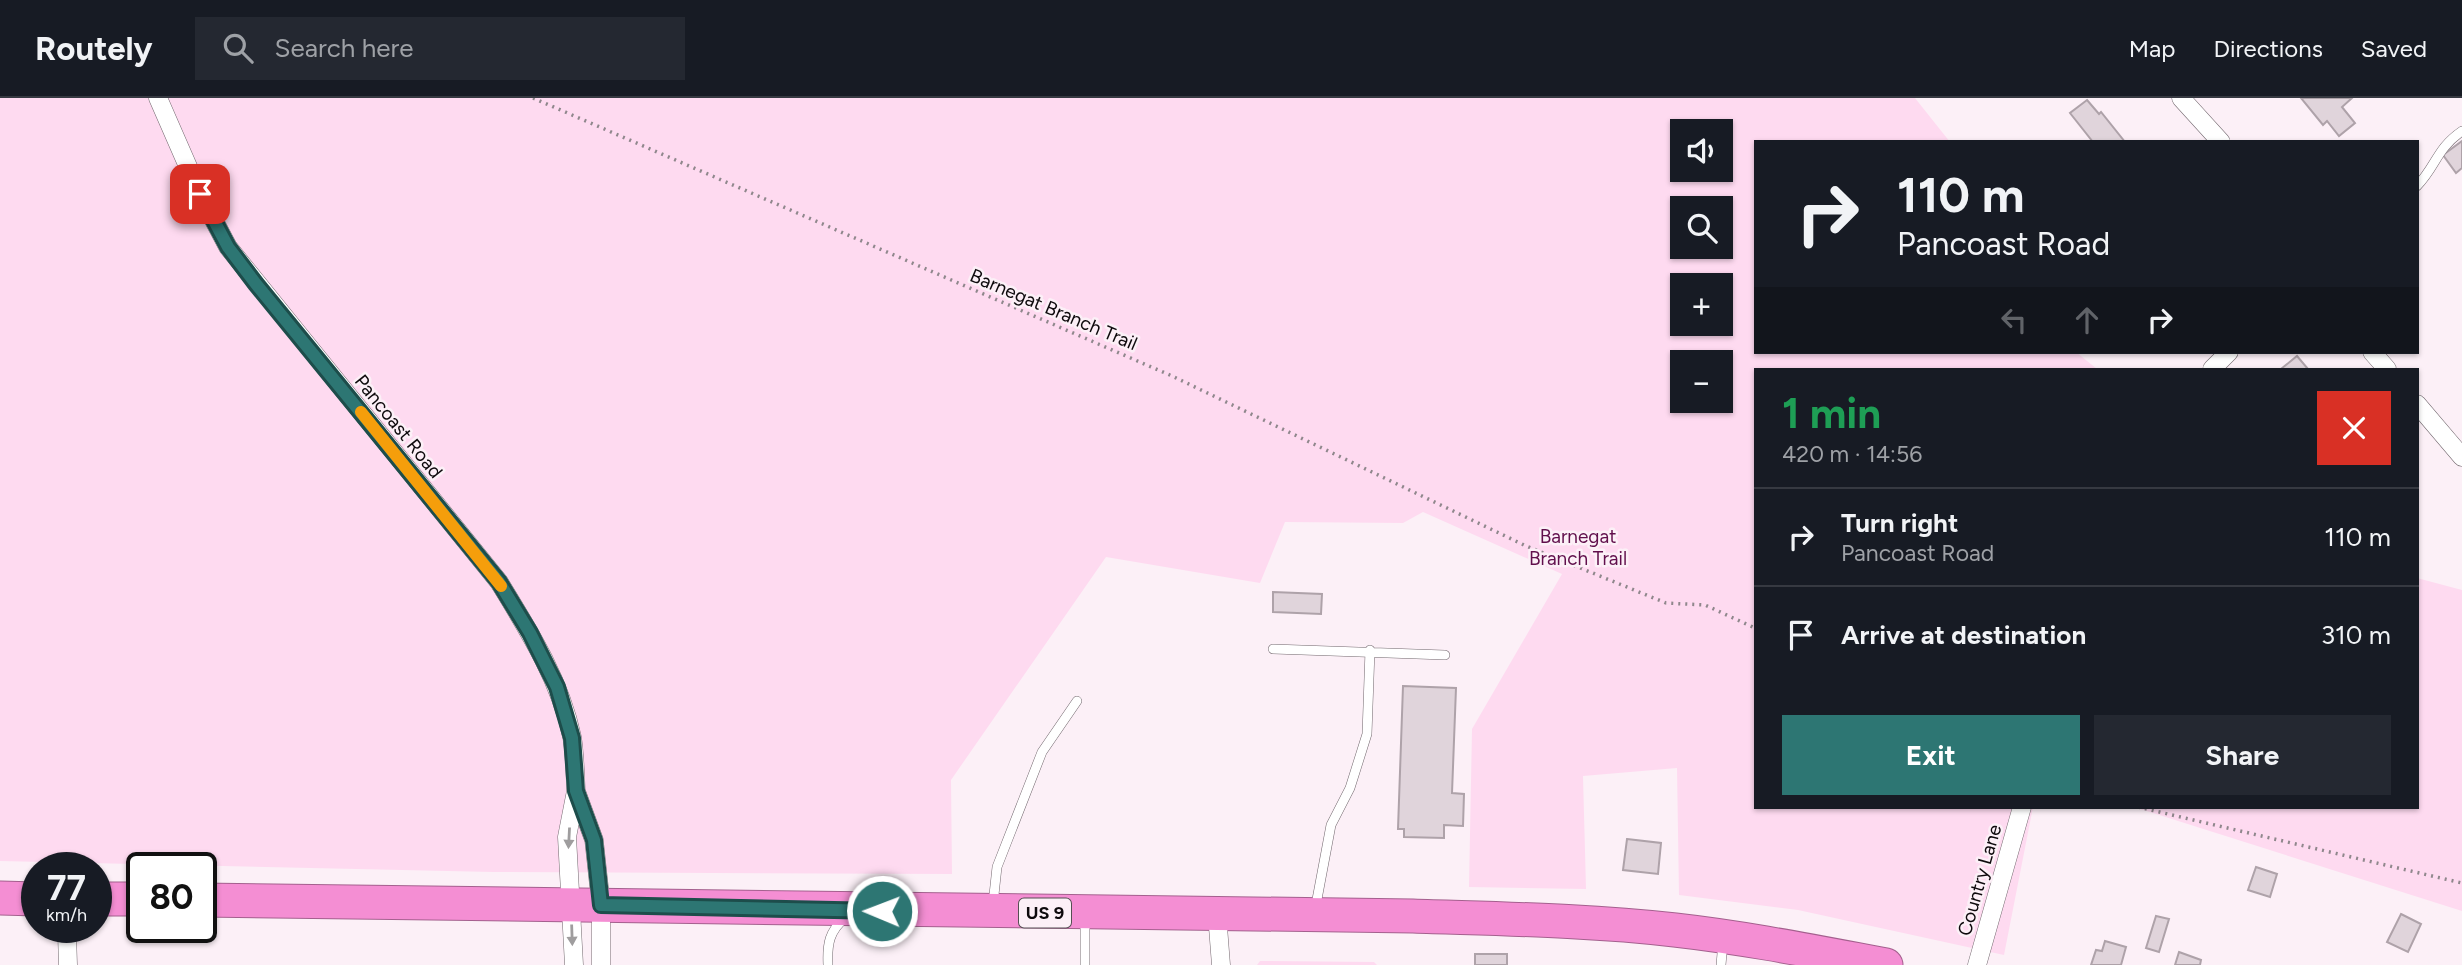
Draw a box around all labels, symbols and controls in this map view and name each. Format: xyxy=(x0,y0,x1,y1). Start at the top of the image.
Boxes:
search box xyxy=(195,17,685,80)
text: Routely xyxy=(35,29,153,68)
icon: search xyxy=(219,29,257,67)
text: Search here xyxy=(275,32,414,64)
text: Map xyxy=(2129,34,2175,63)
text: Directions xyxy=(2213,34,2323,63)
text: Saved xyxy=(2361,34,2427,63)
map controls xyxy=(1670,119,1733,413)
button: sound xyxy=(1670,119,1733,182)
pin xyxy=(170,164,230,224)
text: 110 m xyxy=(1897,165,2025,224)
icon: right xyxy=(1782,168,1873,259)
icon: arrive xyxy=(181,175,219,213)
button: search xyxy=(1670,196,1733,259)
text: Pancoast Road xyxy=(1897,225,2110,263)
street label: Barnegat Branch Trail xyxy=(967,264,1141,355)
button: + xyxy=(1670,273,1733,336)
icon: left xyxy=(1995,301,2033,339)
icon: ahead xyxy=(2068,301,2106,339)
icon: right xyxy=(2141,301,2179,339)
button: − xyxy=(1670,350,1733,413)
street label: Pancoast Road xyxy=(350,370,447,483)
text: 1 min xyxy=(1782,388,1881,439)
button: close xyxy=(2317,391,2391,465)
text: 420 m · 14:56 xyxy=(1782,440,1922,468)
text: Turn right xyxy=(1841,507,1958,539)
icon: right xyxy=(1782,518,1820,556)
text: 110 m xyxy=(2324,521,2391,553)
park label: Barnegat Branch Trail xyxy=(1529,525,1627,570)
text: Pancoast Road xyxy=(1841,539,1994,567)
icon: arrive xyxy=(1782,616,1820,654)
text: Arrive at destination xyxy=(1841,619,2086,651)
text: 310 m xyxy=(2321,619,2391,651)
button: Exit xyxy=(1782,715,2080,795)
button: Share xyxy=(2094,715,2391,795)
street label: Country Lane xyxy=(1953,822,2006,938)
one-way arrow xyxy=(563,827,574,849)
speed limit sign: 80 xyxy=(126,852,217,943)
text: 77 xyxy=(47,867,86,909)
position arrow xyxy=(845,874,919,948)
road number: US 9 xyxy=(1019,898,1071,928)
text: km/h xyxy=(46,904,87,926)
one-way arrow xyxy=(567,924,578,946)

